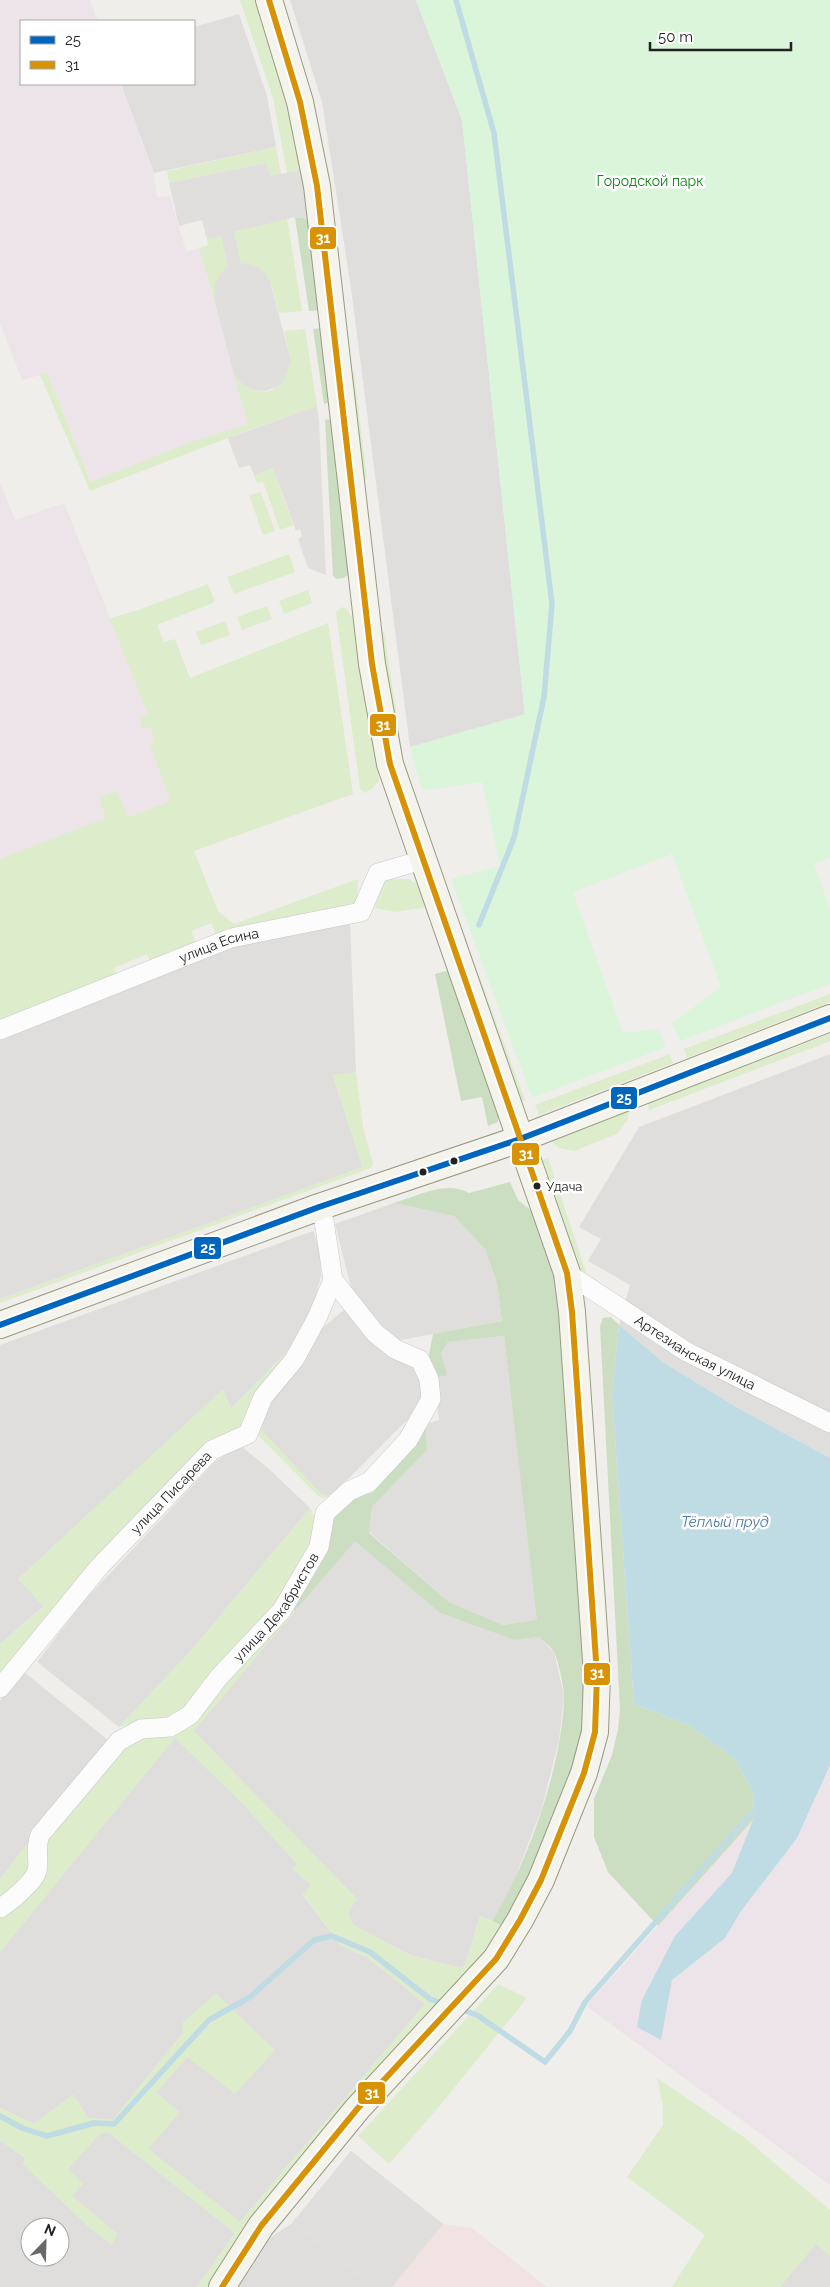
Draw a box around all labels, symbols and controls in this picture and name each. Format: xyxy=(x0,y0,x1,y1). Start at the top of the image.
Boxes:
legend xyxy=(20,20,195,85)
scale bar xyxy=(650,20,791,52)
text: 50 m xyxy=(658,28,693,46)
text: 25 xyxy=(65,31,81,49)
text: 31 xyxy=(65,56,80,74)
park label: Городской парк xyxy=(597,173,703,189)
line badge: 31 xyxy=(309,226,337,250)
text: 31 xyxy=(316,230,330,246)
line badge: 31 xyxy=(369,713,397,737)
text: 31 xyxy=(376,717,390,733)
street label: улица Есина xyxy=(177,925,260,966)
line badge: 25 xyxy=(610,1086,638,1110)
text: 25 xyxy=(616,1090,632,1106)
line badge: 31 xyxy=(511,1142,540,1166)
text: 31 xyxy=(519,1146,533,1162)
unlabelled marker xyxy=(449,1156,459,1166)
unlabelled marker xyxy=(418,1167,428,1177)
place label: Удача xyxy=(546,1179,582,1194)
marker: Удача xyxy=(532,1181,542,1191)
line badge: 25 xyxy=(193,1236,222,1260)
text: 25 xyxy=(200,1240,216,1256)
street label: Артезианская улица xyxy=(632,1312,758,1393)
street label: улица Писарева xyxy=(127,1448,215,1537)
water label: Тёплый пруд xyxy=(681,1513,769,1531)
street label: улица Декабристов xyxy=(230,1550,322,1665)
line badge: 31 xyxy=(583,1662,611,1686)
text: 31 xyxy=(590,1665,604,1681)
line badge: 31 xyxy=(357,2081,386,2105)
text: 31 xyxy=(365,2085,379,2101)
north arrow xyxy=(20,2217,70,2267)
text: N xyxy=(42,2221,58,2239)

